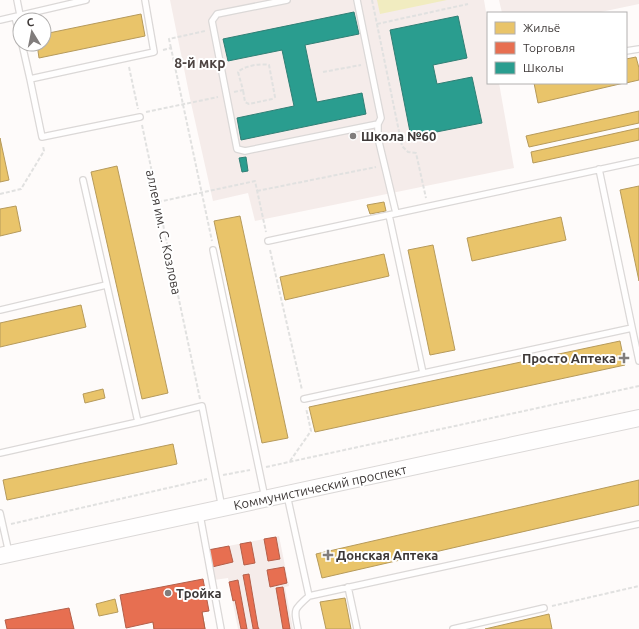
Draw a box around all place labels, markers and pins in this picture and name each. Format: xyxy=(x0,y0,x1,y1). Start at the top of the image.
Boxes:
place label: Школа №60 xyxy=(361,129,436,143)
marker: Школа №60 xyxy=(348,131,358,141)
place label: Просто Аптека xyxy=(522,351,616,365)
marker: Просто Аптека xyxy=(619,353,629,363)
place label: Донская Аптека xyxy=(336,548,438,562)
marker: Донская Аптека xyxy=(323,550,333,560)
place label: Тройка xyxy=(176,586,222,600)
marker: Тройка xyxy=(163,588,173,598)

